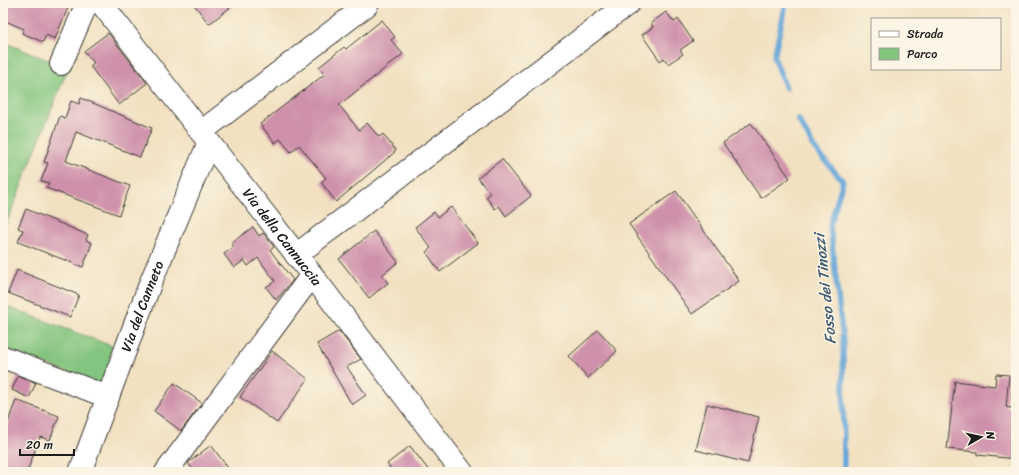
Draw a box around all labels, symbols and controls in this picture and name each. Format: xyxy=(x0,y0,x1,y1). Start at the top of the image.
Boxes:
legend xyxy=(871,18,1001,70)
text: Strada xyxy=(907,23,944,45)
text: Parco xyxy=(907,43,937,65)
street label: Via della Cannuccia xyxy=(236,182,329,292)
water label: Fosso dei Tinozzi xyxy=(806,230,844,345)
street label: Via del Canneto xyxy=(113,257,171,355)
north arrow xyxy=(961,417,1001,457)
text: N xyxy=(980,429,1000,441)
scale bar xyxy=(20,431,74,457)
text: 20 m xyxy=(26,434,53,456)

